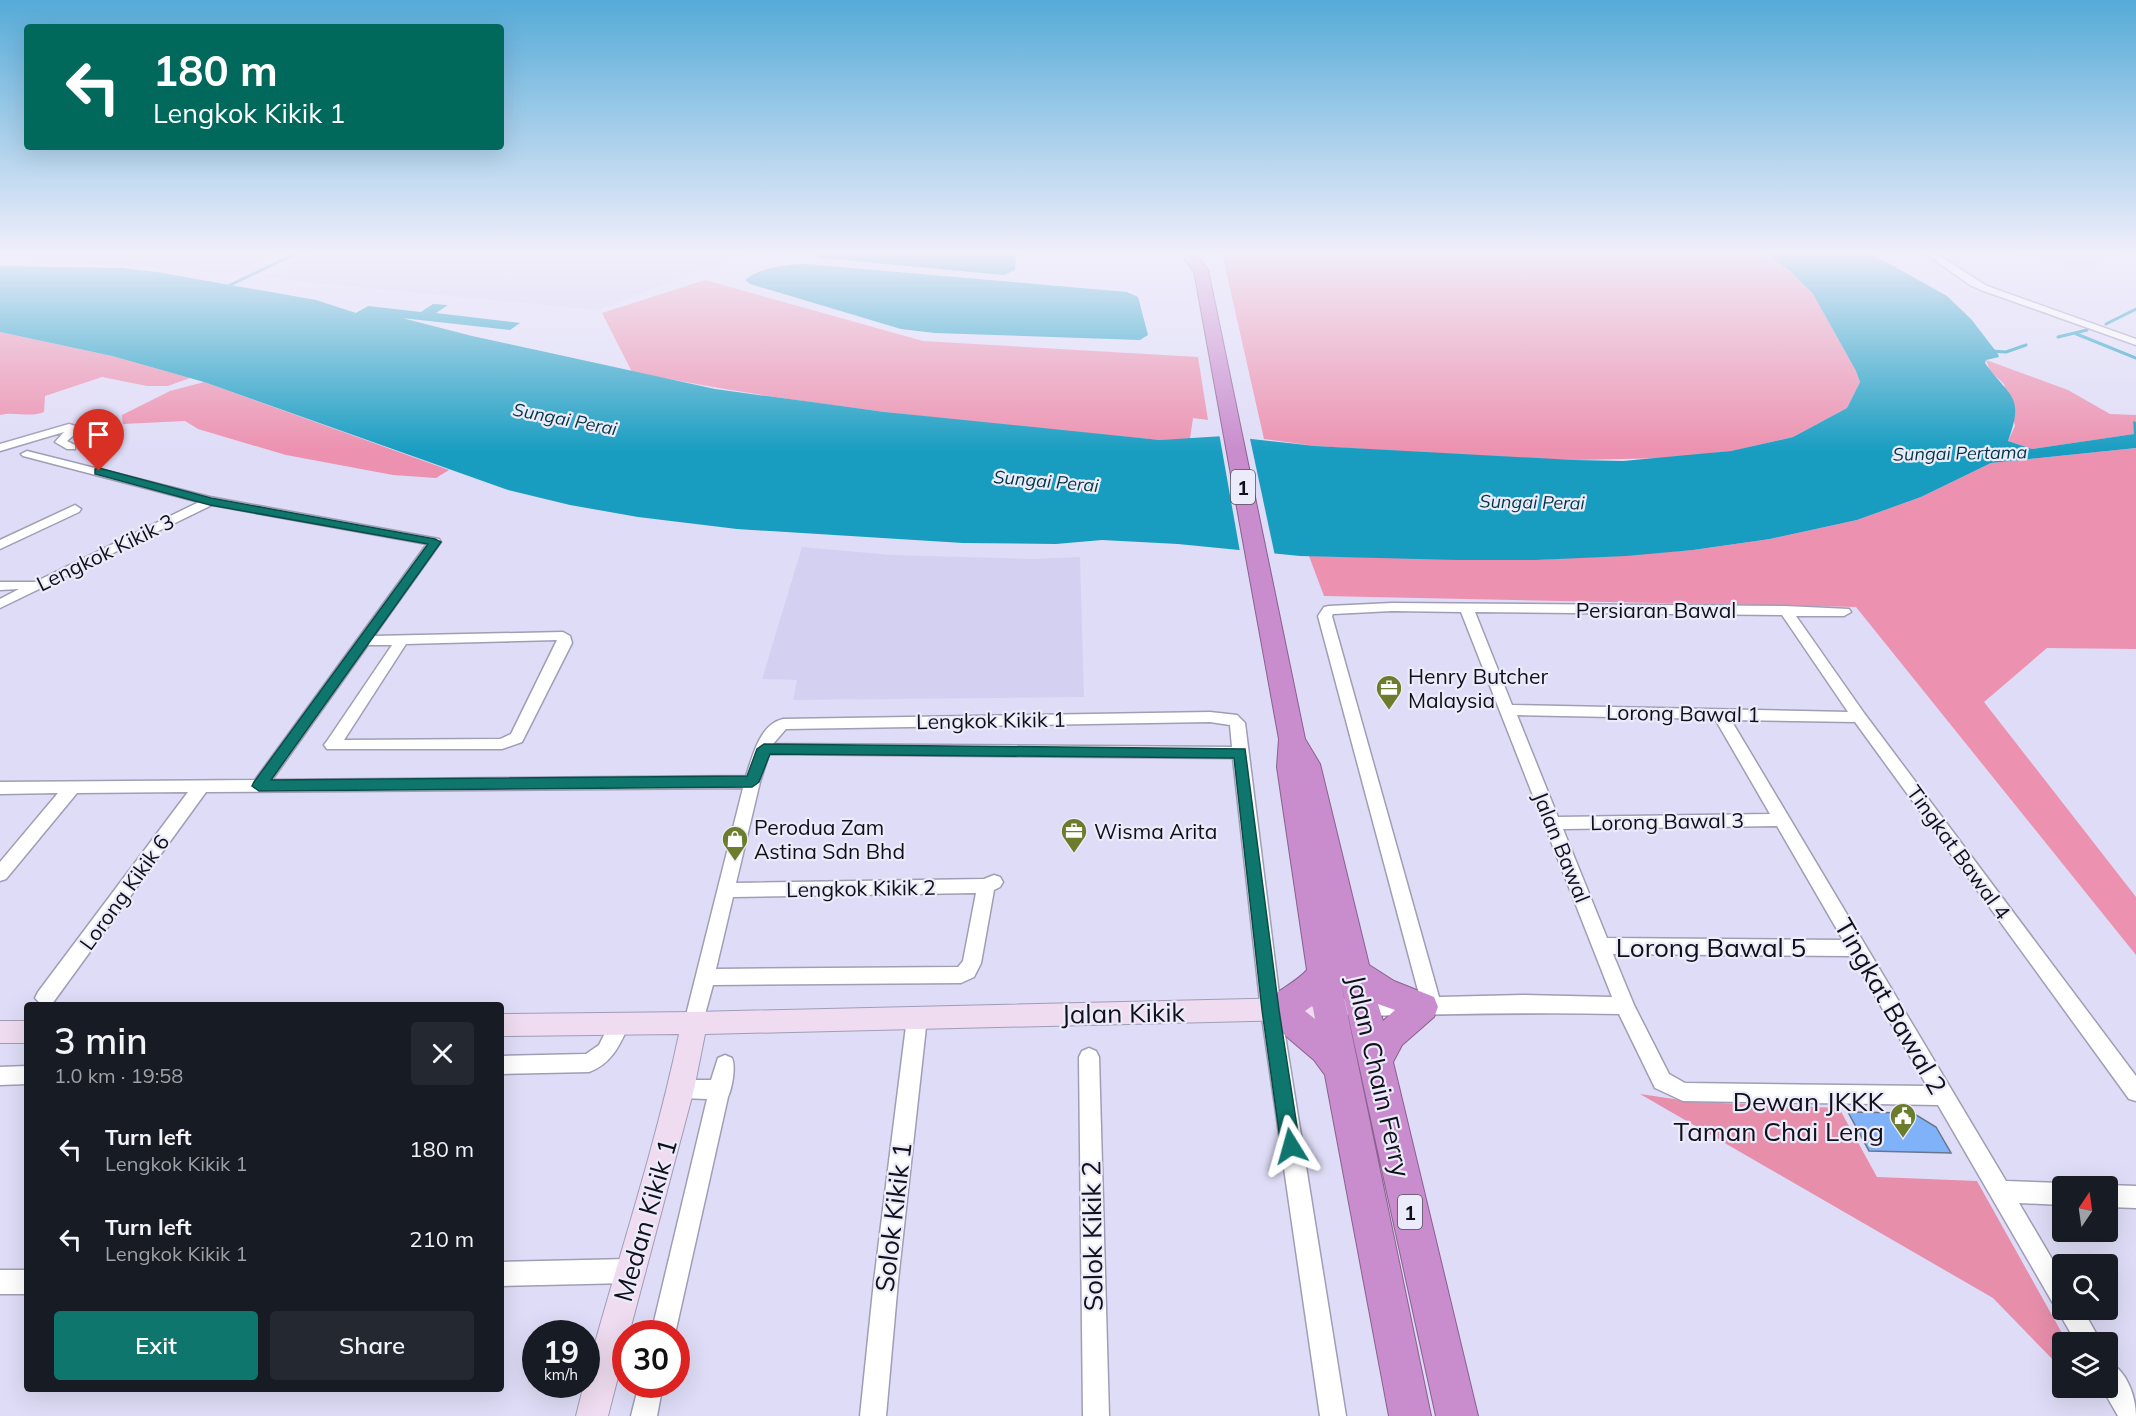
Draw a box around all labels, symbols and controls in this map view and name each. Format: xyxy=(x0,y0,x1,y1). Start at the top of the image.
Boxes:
text: 180 m xyxy=(153,44,278,97)
icon: left xyxy=(54,48,132,126)
text: Lengkok Kikik 1 xyxy=(153,96,345,130)
water label: Sungai Perai xyxy=(511,398,620,440)
pin xyxy=(73,409,124,471)
icon: arrive xyxy=(82,418,115,451)
water label: Sungai Pertama xyxy=(1893,440,2028,466)
water label: Sungai Perai xyxy=(992,465,1100,497)
road number: 1 xyxy=(1231,470,1255,504)
water label: Sungai Perai xyxy=(1479,490,1586,514)
street label: Lengkok Kikik 3 xyxy=(32,508,178,596)
street label: Persiaran Bawal xyxy=(1576,597,1736,623)
place label: Henry Butcher Malaysia xyxy=(1408,663,1548,713)
office icon: Henry Butcher Malaysia xyxy=(1374,673,1404,711)
street label: Lorong Bawal 1 xyxy=(1606,699,1760,727)
street label: Lengkok Kikik 1 xyxy=(916,706,1066,734)
street label: Tingkat Bawal 4 xyxy=(1902,780,2017,924)
street label: Jalan Bawal xyxy=(1528,788,1596,906)
street label: Lorong Bawal 3 xyxy=(1590,807,1744,835)
place label: Perodua Zam Astina Sdn Bhd xyxy=(754,814,905,864)
office icon: Wisma Arita xyxy=(1059,816,1089,854)
place label: Wisma Arita xyxy=(1094,818,1217,844)
shop icon: Perodua Zam Astina Sdn Bhd xyxy=(720,824,750,862)
street label: Lorong Kikik 6 xyxy=(73,829,175,955)
street label: Lengkok Kikik 2 xyxy=(786,874,936,902)
street label: Tingkat Bawal 2 xyxy=(1827,912,1955,1100)
street label: Lorong Bawal 5 xyxy=(1616,931,1806,964)
street label: Jalan Chain Ferry xyxy=(1340,972,1418,1181)
street label: Jalan Kikik xyxy=(1061,995,1186,1031)
text: 3 min xyxy=(54,1018,148,1063)
button: close xyxy=(411,1022,474,1085)
text: 1.0 km · 19:58 xyxy=(54,1063,183,1088)
place label: Dewan JKKK Taman Chai Leng xyxy=(1674,1085,1885,1148)
public building icon: Dewan JKKK Taman Chai Leng xyxy=(1888,1101,1918,1139)
position arrow xyxy=(1259,1114,1323,1178)
text: Turn left xyxy=(105,1123,192,1151)
icon: left xyxy=(54,1133,87,1166)
text: 180 m xyxy=(409,1135,474,1163)
street label: Medan Kikik 1 xyxy=(606,1135,684,1305)
street label: Solok Kikik 1 xyxy=(867,1140,919,1294)
text: Lengkok Kikik 1 xyxy=(105,1151,247,1176)
street label: Solok Kikik 2 xyxy=(1074,1161,1110,1311)
north arrow xyxy=(2052,1176,2118,1242)
map controls xyxy=(2052,1176,2118,1398)
road number: 1 xyxy=(1398,1195,1422,1229)
text: Turn left xyxy=(105,1213,192,1241)
icon: left xyxy=(54,1223,87,1256)
text: 210 m xyxy=(409,1225,474,1253)
text: Lengkok Kikik 1 xyxy=(105,1241,247,1266)
button: search xyxy=(2052,1254,2118,1320)
button: Exit xyxy=(54,1311,258,1380)
button: Share xyxy=(270,1311,474,1380)
speed limit sign: 30 xyxy=(612,1320,690,1398)
button: layers xyxy=(2052,1332,2118,1398)
text: 19 xyxy=(543,1333,579,1371)
text: km/h xyxy=(544,1365,578,1384)

